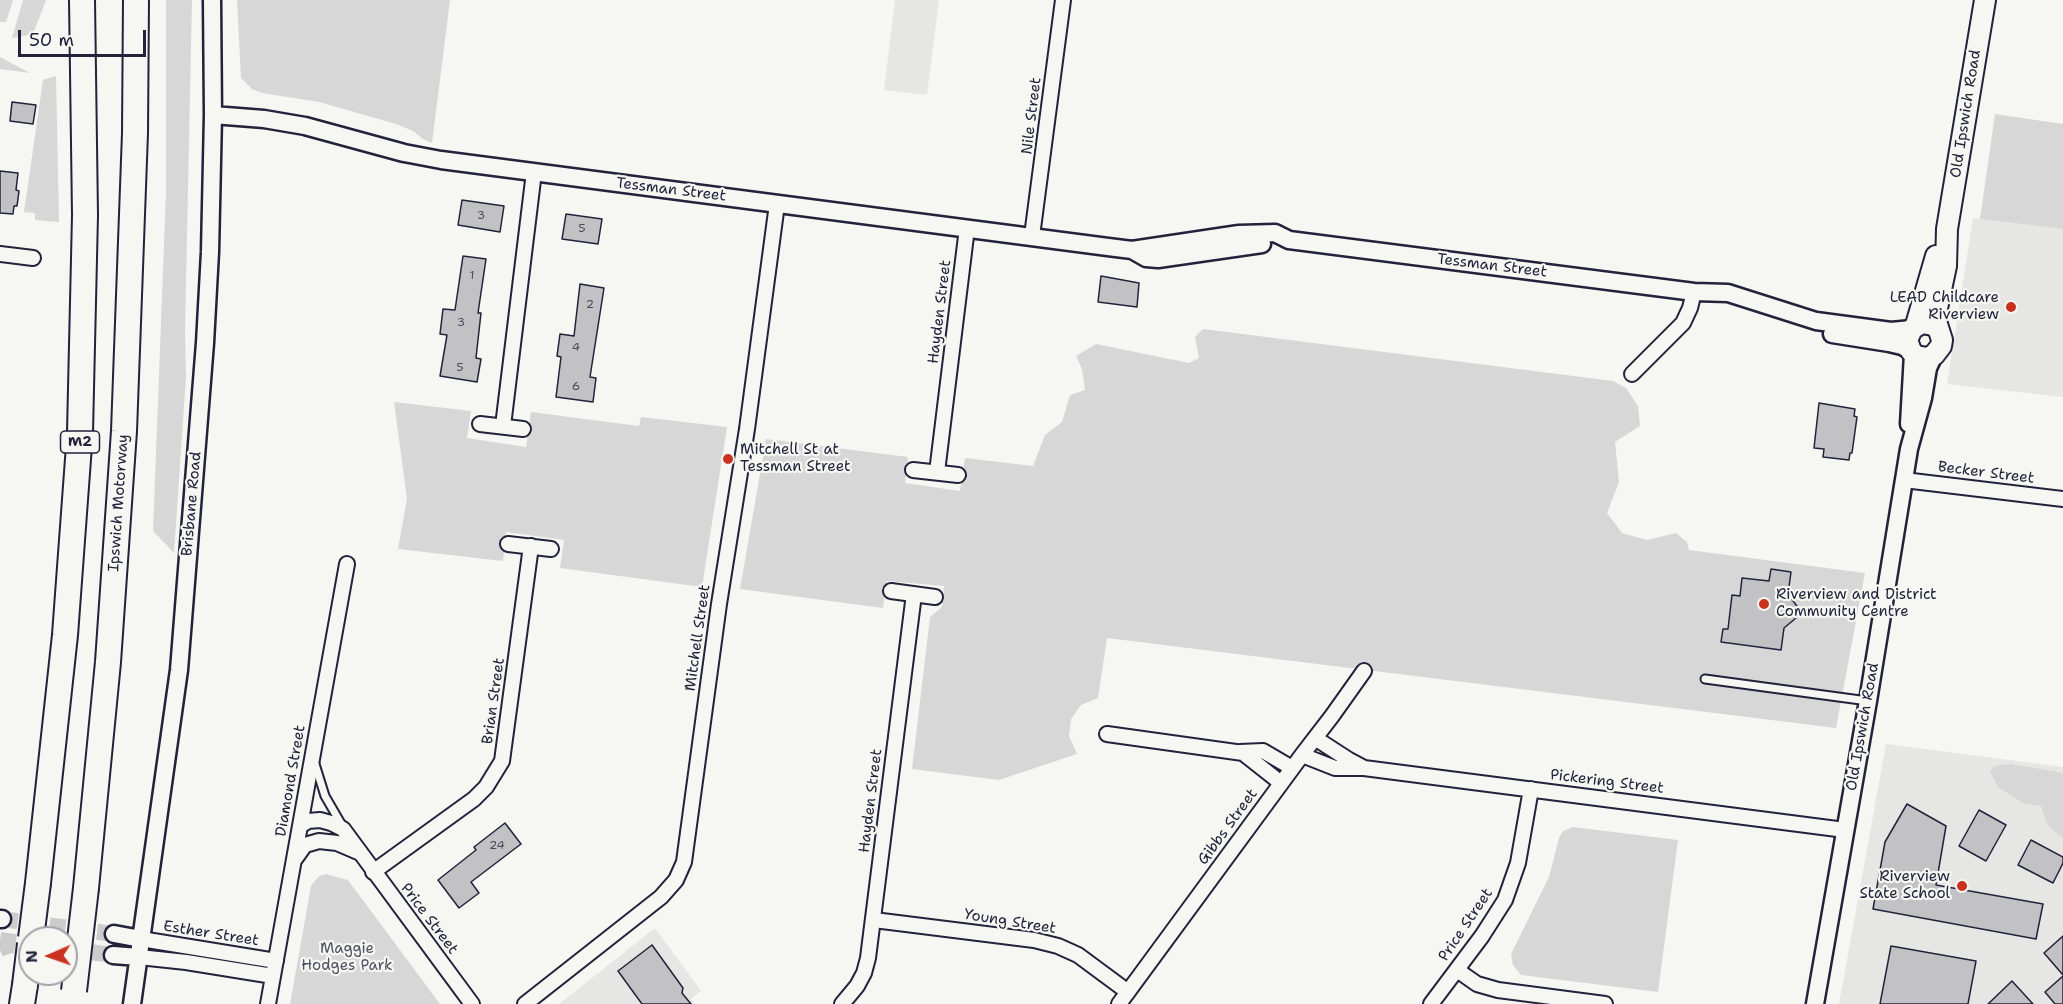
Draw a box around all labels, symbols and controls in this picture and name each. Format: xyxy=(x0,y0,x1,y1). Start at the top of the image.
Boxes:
scale bar xyxy=(21,18,148,56)
text: 50 m xyxy=(29,28,74,52)
street label: Old Ipswich Road xyxy=(1947,49,1985,179)
street label: Nile Street xyxy=(1018,76,1046,156)
street label: Tessman Street xyxy=(615,174,727,206)
house number: 3 xyxy=(477,209,485,223)
house number: 5 xyxy=(578,222,586,236)
street label: Tessman Street xyxy=(1436,250,1548,282)
street label: Hayden Street xyxy=(925,259,955,365)
house number: 1 xyxy=(469,269,475,283)
place label: LEAD Childcare Riverview xyxy=(1890,289,1999,324)
house number: 2 xyxy=(586,298,594,312)
marker: LEAD Childcare Riverview xyxy=(2004,300,2018,314)
house number: 3 xyxy=(457,316,465,330)
house number: 4 xyxy=(572,341,580,355)
house number: 5 xyxy=(456,361,464,375)
house number: 6 xyxy=(572,380,580,394)
road number: M2 xyxy=(60,431,100,453)
street label: Ipswich Motorway xyxy=(105,434,133,572)
place label: Mitchell St at Tessman Street xyxy=(740,441,851,476)
street label: Brisbane Road xyxy=(178,451,206,557)
marker: Mitchell St at Tessman Street xyxy=(721,452,735,466)
street label: Becker Street xyxy=(1937,458,2035,488)
street label: Mitchell Street xyxy=(682,583,714,693)
place label: Riverview and District Community Centre xyxy=(1776,586,1937,621)
marker: Riverview and District Community Centre xyxy=(1757,597,1771,611)
street label: Brian Street xyxy=(479,657,509,745)
street label: Old Ipswich Road xyxy=(1843,662,1883,792)
street label: Diamond Street xyxy=(272,724,310,838)
street label: Hayden Street xyxy=(856,748,886,854)
street label: Pickering Street xyxy=(1549,766,1665,798)
street label: Gibbs Street xyxy=(1194,785,1262,869)
house number: 24 xyxy=(489,839,505,853)
place label: Riverview State School xyxy=(1860,868,1950,903)
marker: Riverview State School xyxy=(1955,879,1969,893)
street label: Price Street xyxy=(397,880,461,958)
street label: Price Street xyxy=(1435,885,1497,965)
street label: Young Street xyxy=(963,906,1057,938)
street label: Esther Street xyxy=(162,918,260,950)
north arrow xyxy=(18,926,78,986)
park label: Maggie Hodges Park xyxy=(301,940,393,975)
text: N xyxy=(21,950,42,963)

